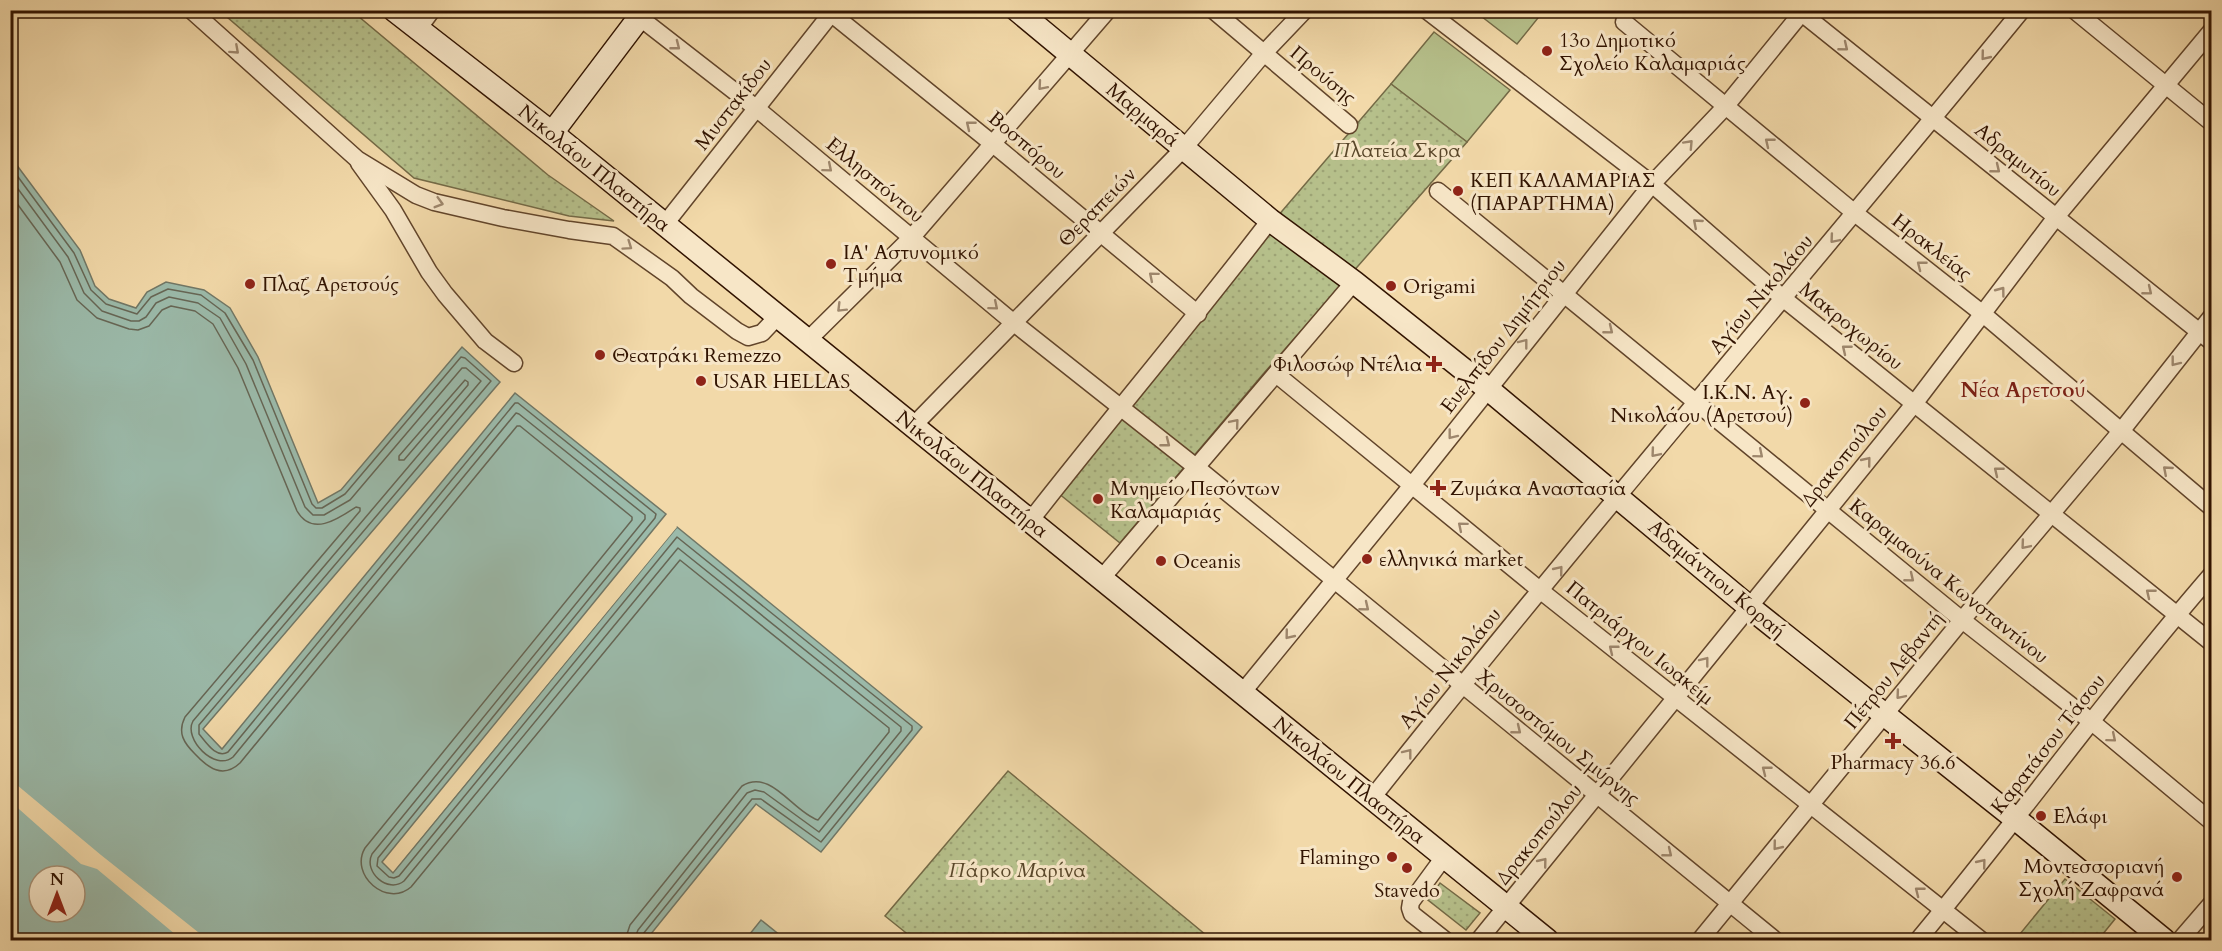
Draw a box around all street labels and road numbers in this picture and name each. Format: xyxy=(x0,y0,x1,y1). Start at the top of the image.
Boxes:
street label: Προύσης xyxy=(1284,39,1362,111)
street label: Μυστακίδου xyxy=(688,52,778,156)
street label: Μαρμαρά xyxy=(1101,76,1185,154)
street label: Νικολάου Πλαστήρα xyxy=(512,98,676,238)
street label: Βοσπόρου xyxy=(983,105,1071,185)
street label: Αδραμυτίου xyxy=(1969,117,2067,203)
street label: Ελλησπόντου xyxy=(820,131,930,229)
street label: Θεραπειών xyxy=(1052,161,1142,253)
street label: Ηρακλείας xyxy=(1886,207,1978,287)
street label: Αγίου Νικολάου xyxy=(1703,228,1819,360)
street label: Ευελπίδου Δημήτριου xyxy=(1434,253,1572,419)
street label: Μακροχωρίου xyxy=(1793,276,1909,376)
street label: Δρακοπούλου xyxy=(1795,400,1893,512)
street label: Νικολάου Πλαστήρα xyxy=(890,404,1054,544)
street label: Καραμαούνα Κωνσταντίνου xyxy=(1844,492,2054,670)
street label: Αδαμάντιου Κοραή xyxy=(1642,513,1792,645)
street label: Πατριάρχου Ιωακείμ xyxy=(1560,575,1720,711)
street label: Αγίου Νικολάου xyxy=(1393,602,1507,734)
street label: Πέτρου Λεβαντή xyxy=(1838,605,1950,735)
street label: Χρυσοστόμου Σμύρνης xyxy=(1471,663,1646,812)
street label: Καρατάσου Τάσου xyxy=(1985,668,2111,820)
street label: Νικολάου Πλαστήρα xyxy=(1267,710,1431,850)
street label: Δρακοπούλου xyxy=(1490,778,1588,890)

